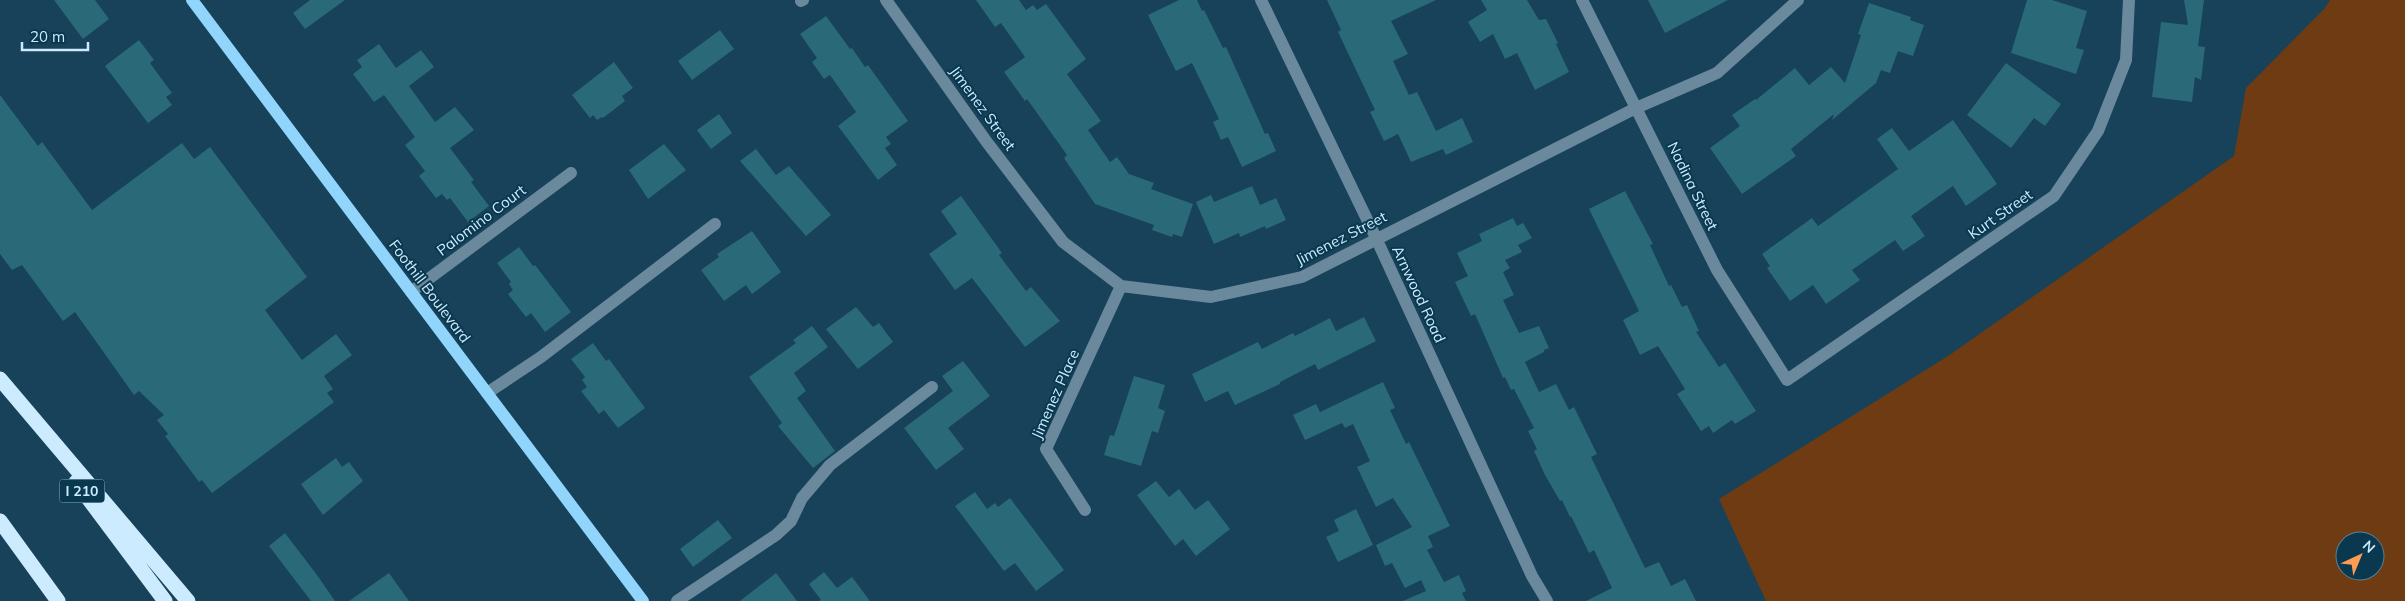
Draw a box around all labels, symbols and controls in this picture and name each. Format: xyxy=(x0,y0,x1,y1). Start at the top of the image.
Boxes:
scale bar xyxy=(22,20,89,52)
text: 20 m xyxy=(30,27,65,46)
street label: Jimenez Street xyxy=(946,62,1020,154)
street label: Nadina Street xyxy=(1663,139,1723,233)
street label: Palomino Court xyxy=(433,180,529,260)
street label: Kurt Street xyxy=(1964,185,2036,243)
street label: Jimenez Street xyxy=(1292,207,1390,269)
street label: Foothill Boulevard xyxy=(385,236,475,346)
street label: Arnwood Road xyxy=(1388,242,1450,346)
street label: Jimenez Place xyxy=(1027,346,1083,442)
road number: I 210 xyxy=(59,480,104,502)
north arrow xyxy=(2335,531,2385,581)
text: N xyxy=(2359,537,2379,557)

